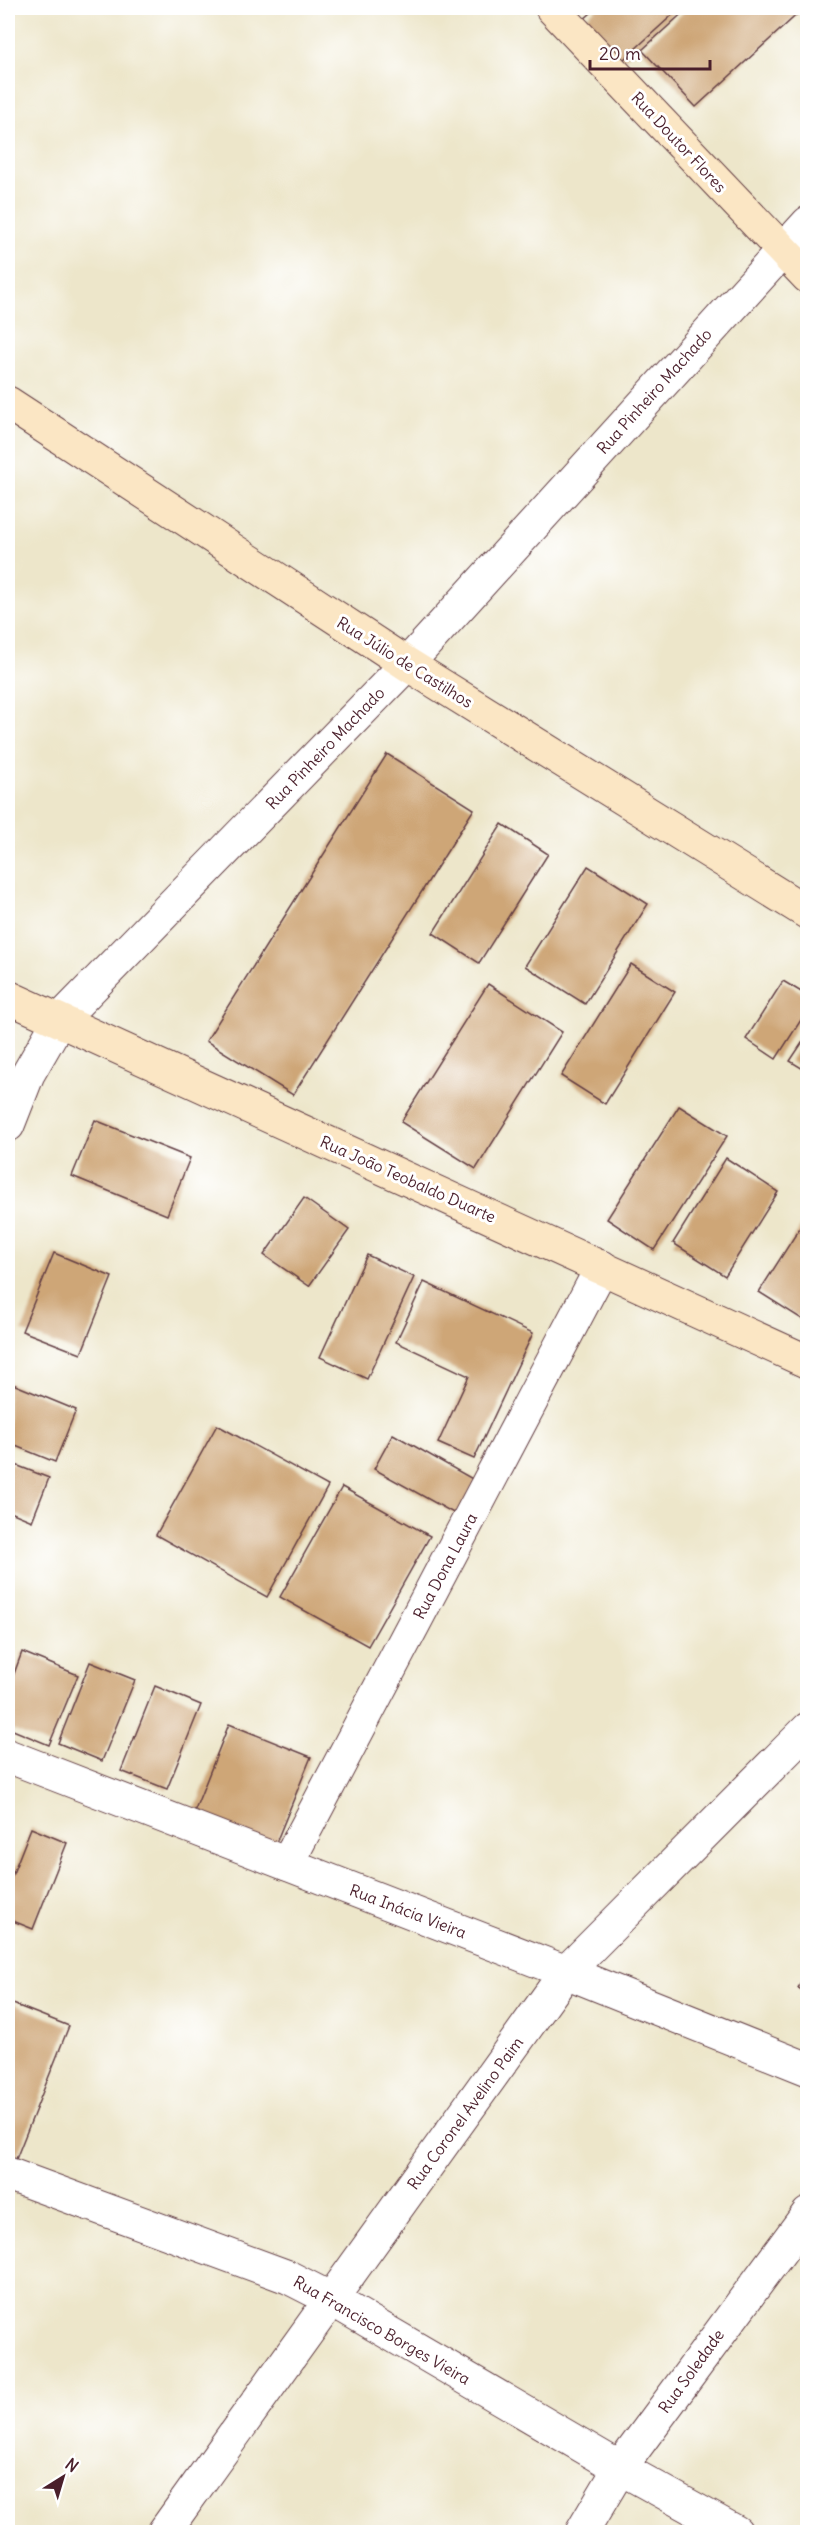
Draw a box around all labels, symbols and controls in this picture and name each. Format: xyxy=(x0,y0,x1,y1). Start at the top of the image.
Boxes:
scale bar xyxy=(590,33,710,71)
text: 20 m xyxy=(599,42,641,65)
street label: Rua Doutor Flores xyxy=(627,88,731,196)
street label: Rua Pinheiro Machado xyxy=(592,324,716,458)
street label: Rua Júlio de Castilhos xyxy=(333,612,477,712)
street label: Rua Pinheiro Machado xyxy=(261,683,389,813)
street label: Rua João Teobaldo Duarte xyxy=(317,1131,499,1227)
street label: Rua Dona Laura xyxy=(409,1510,481,1622)
street label: Rua Inácia Vieira xyxy=(347,1880,469,1942)
street label: Rua Coronel Avelino Paim xyxy=(403,2033,527,2193)
street label: Rua Francisco Borges Vieira xyxy=(290,2271,474,2389)
street label: Rua Soledade xyxy=(654,2325,728,2417)
north arrow xyxy=(33,2447,93,2507)
text: N xyxy=(62,2454,82,2476)

